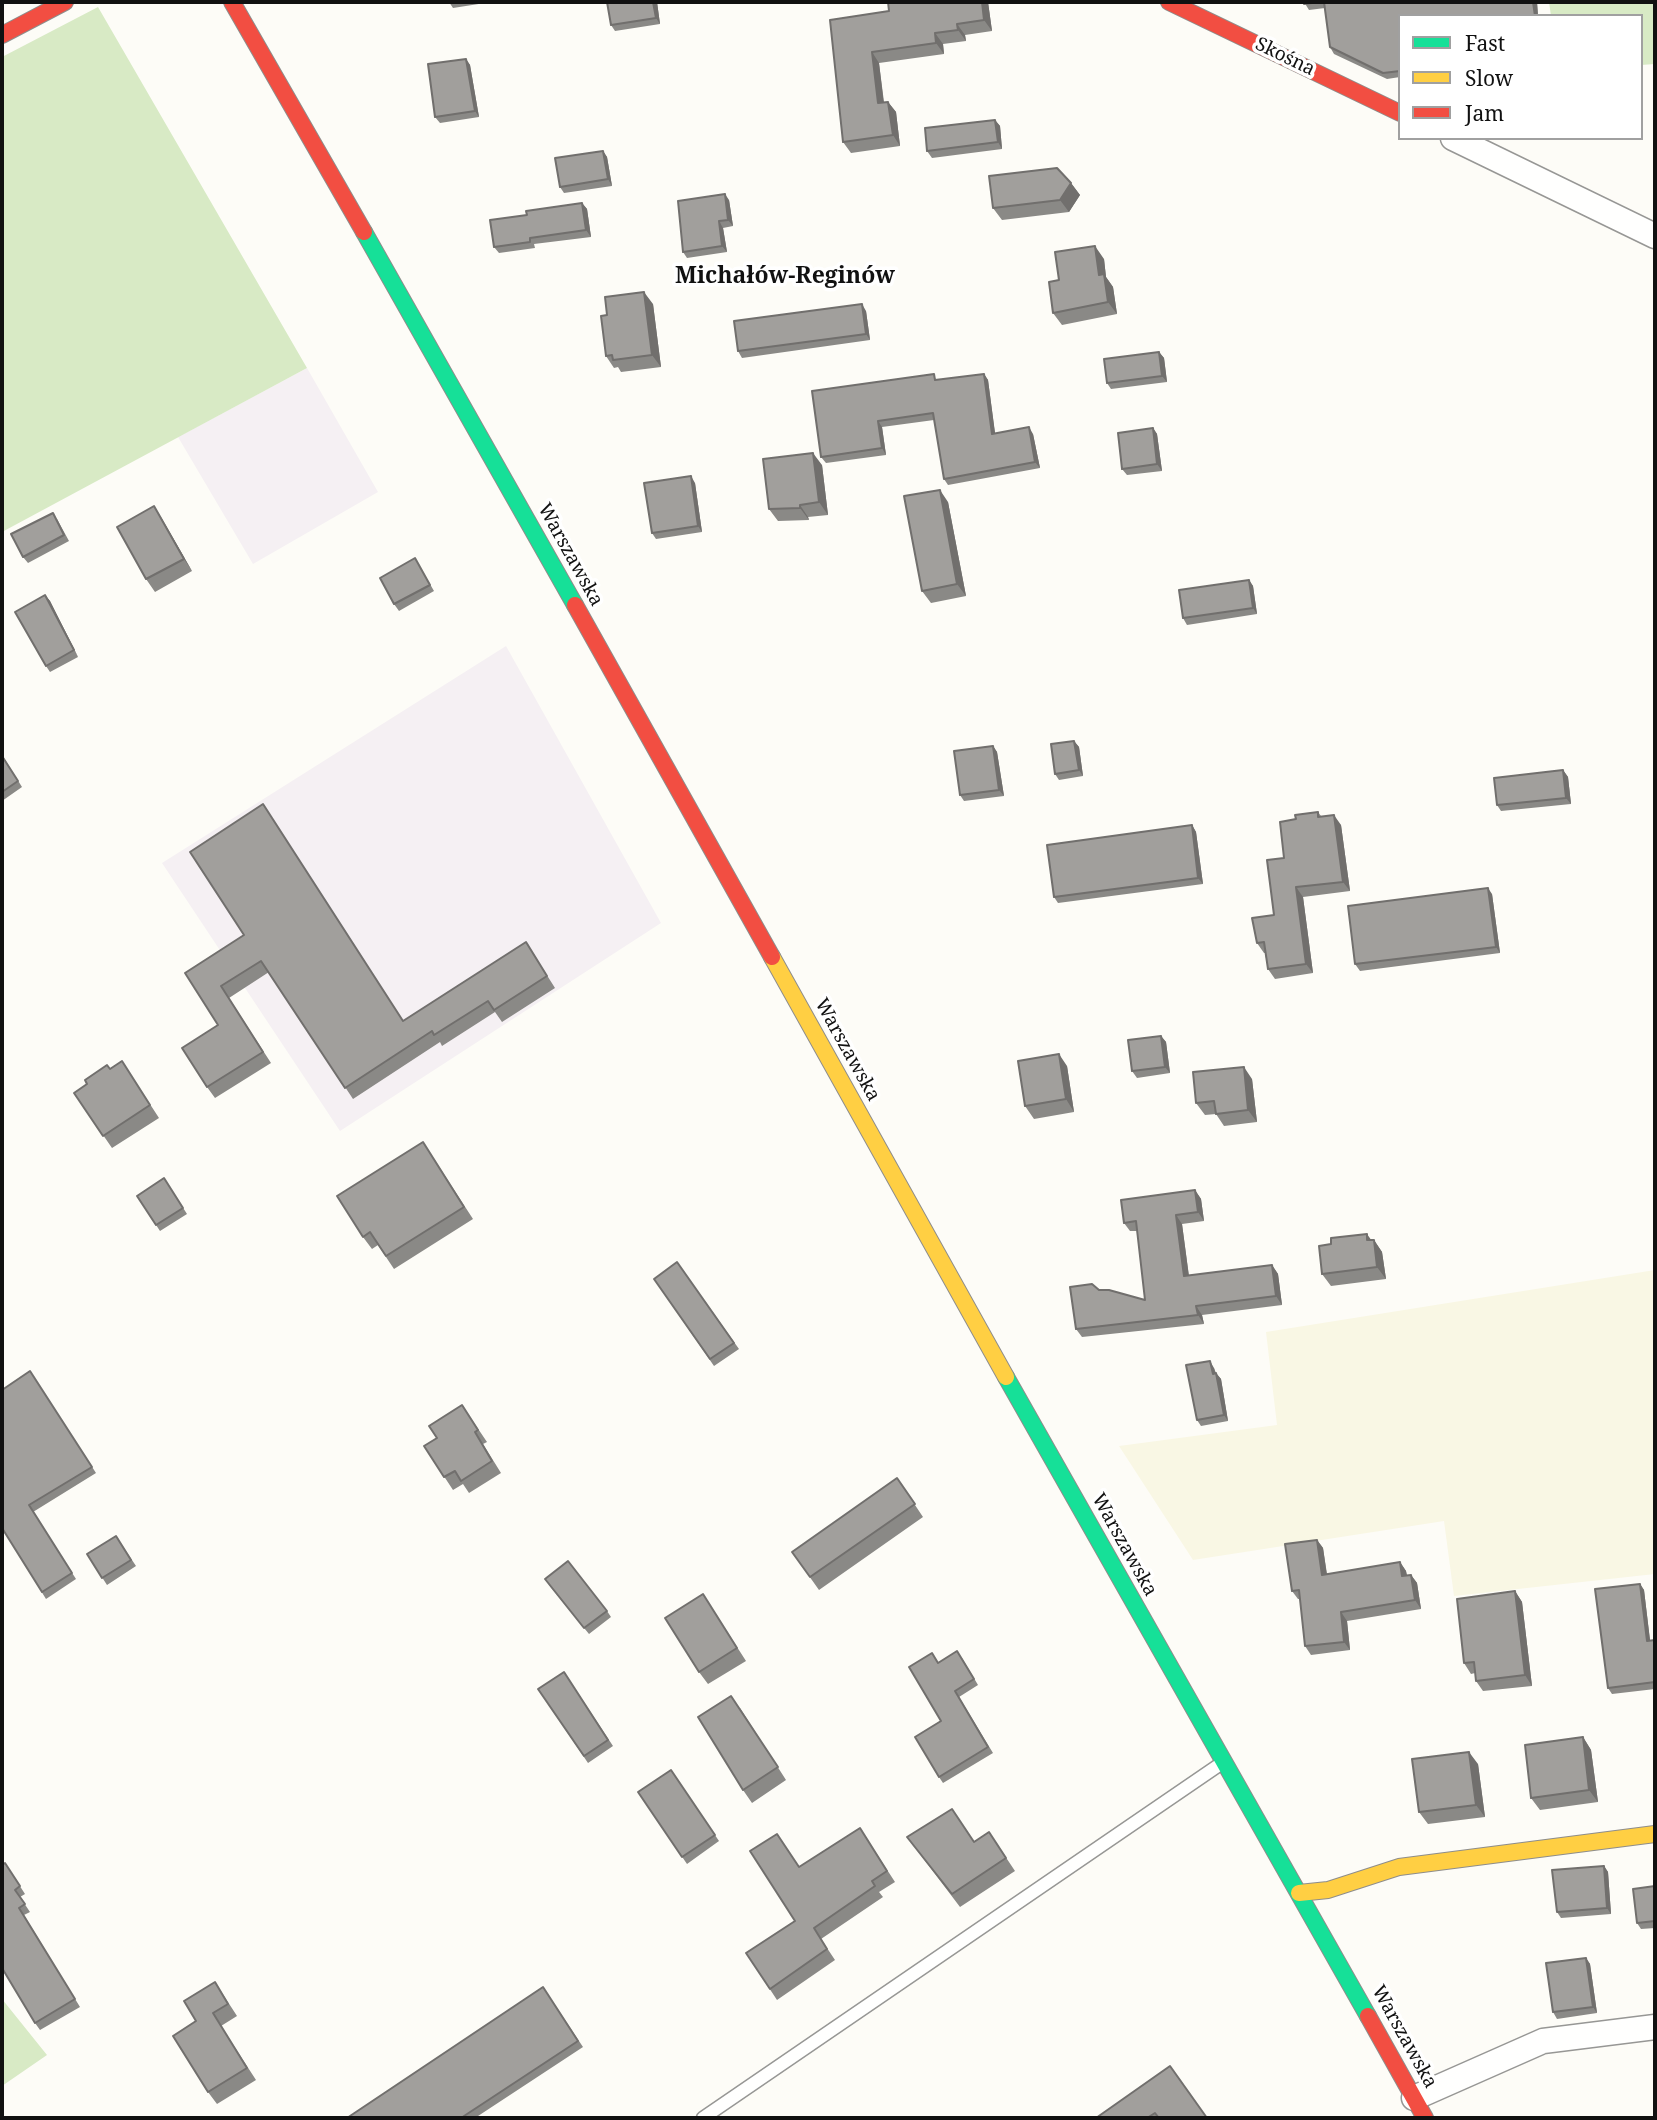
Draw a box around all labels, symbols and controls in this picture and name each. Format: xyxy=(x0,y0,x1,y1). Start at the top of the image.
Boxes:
legend xyxy=(1398,14,1643,140)
text: Fast xyxy=(1465,29,1505,57)
street label: Skośna xyxy=(1251,33,1319,81)
text: Slow xyxy=(1465,64,1513,92)
text: Jam xyxy=(1465,99,1504,127)
district label: Michałów-Reginów xyxy=(675,262,895,290)
street label: Warszawska xyxy=(532,500,608,610)
street label: Warszawska xyxy=(809,995,885,1105)
street label: Warszawska xyxy=(1086,1490,1162,1600)
street label: Warszawska xyxy=(1366,1982,1442,2092)

